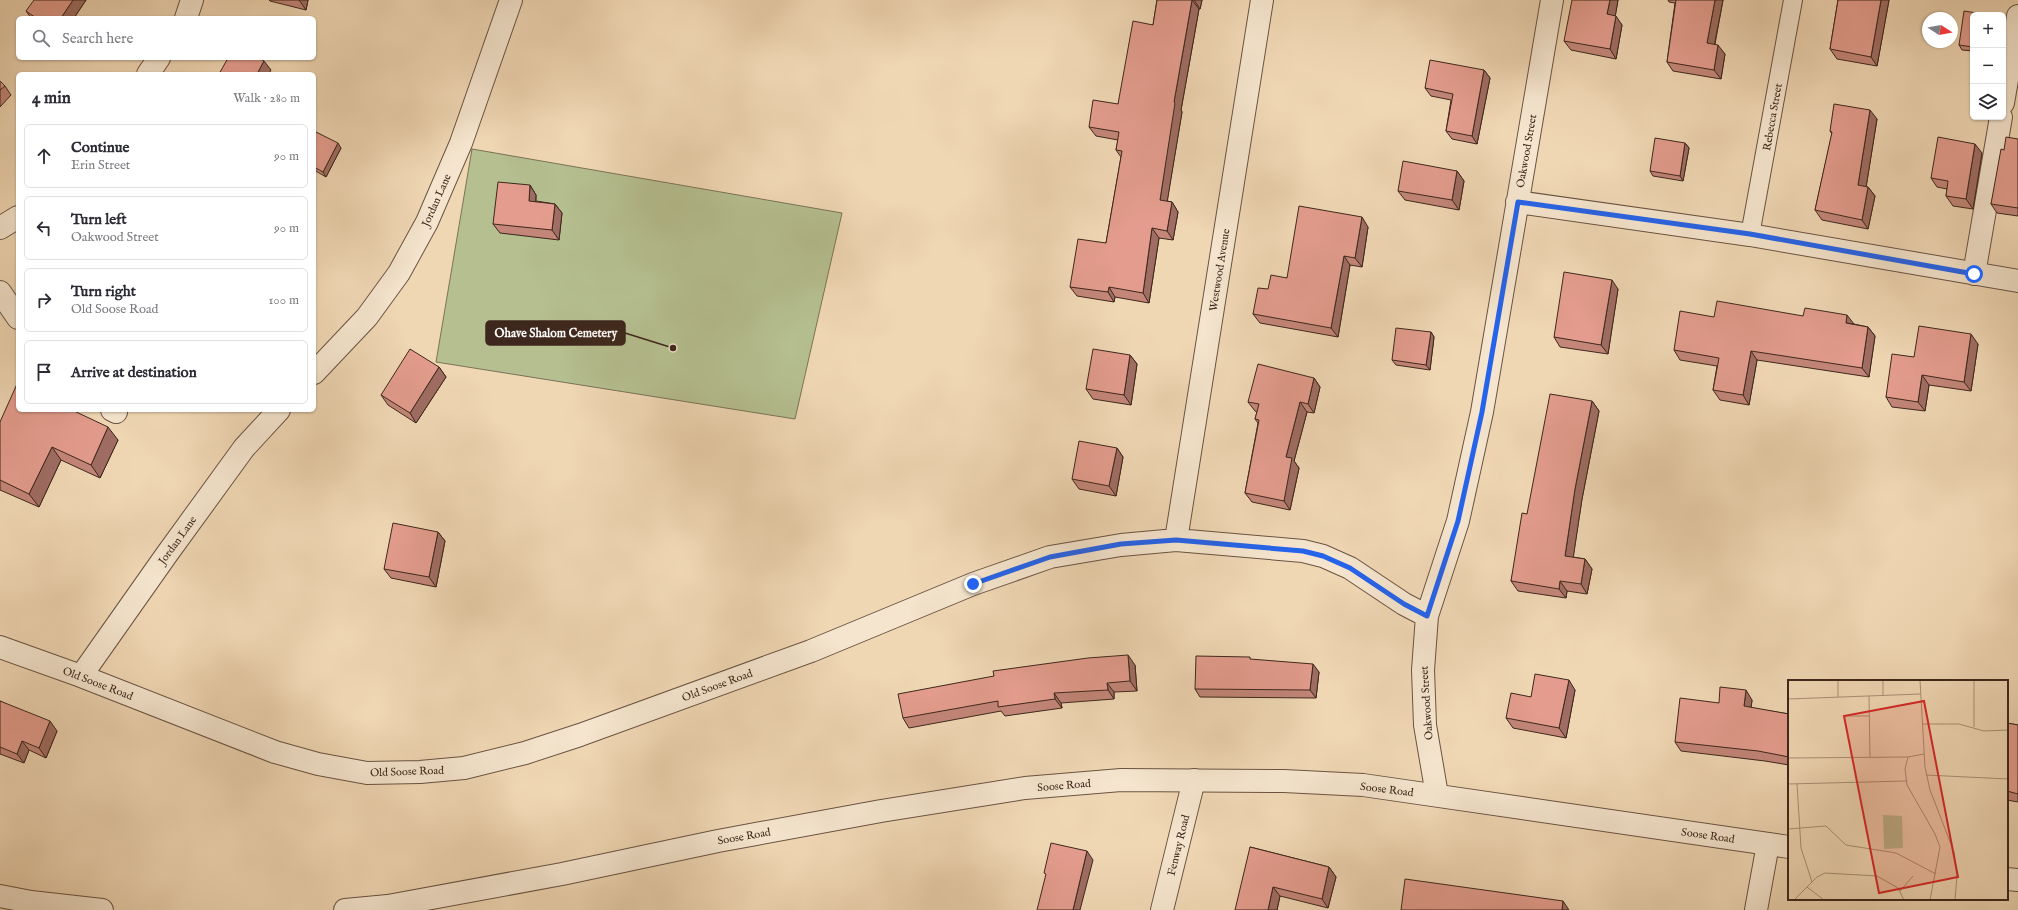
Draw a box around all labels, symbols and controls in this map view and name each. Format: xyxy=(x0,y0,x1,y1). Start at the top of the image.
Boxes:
north arrow xyxy=(1922,12,1958,48)
map controls xyxy=(1970,12,2006,120)
button: + xyxy=(1970,12,2006,48)
search box xyxy=(16,16,316,60)
icon: search xyxy=(30,27,52,49)
text: Search here xyxy=(62,29,133,48)
button: − xyxy=(1970,48,2006,84)
street label: Rebecca Street xyxy=(1760,82,1786,152)
button: layers xyxy=(1970,84,2006,120)
text: 4 min xyxy=(32,88,71,109)
text: Walk · 280 m xyxy=(233,90,300,107)
street label: Oakwood Street xyxy=(1514,113,1540,189)
text: Continue xyxy=(71,138,129,157)
icon: ahead xyxy=(33,145,55,167)
text: 90 m xyxy=(274,148,299,165)
text: Erin Street xyxy=(71,157,130,174)
street label: Jordan Lane xyxy=(418,172,455,231)
text: Turn left xyxy=(71,210,127,229)
icon: left xyxy=(33,217,55,239)
text: 90 m xyxy=(274,220,299,237)
street label: Westwood Avenue xyxy=(1207,228,1233,312)
text: Oakwood Street xyxy=(71,229,159,246)
route start xyxy=(1965,265,1983,283)
text: Turn right xyxy=(71,282,136,301)
icon: right xyxy=(33,289,55,311)
text: 100 m xyxy=(269,292,299,309)
text: Old Soose Road xyxy=(71,301,159,318)
callout: Ohave Shalom Cemetery xyxy=(486,321,625,345)
text: Ohave Shalom Cemetery xyxy=(495,326,619,342)
icon: arrive xyxy=(33,361,55,383)
text: Arrive at destination xyxy=(71,363,197,382)
street label: Jordan Lane xyxy=(154,514,200,569)
route end xyxy=(964,575,982,593)
street label: Old Soose Road xyxy=(61,664,135,704)
street label: Oakwood Street xyxy=(1417,665,1437,740)
street label: Old Soose Road xyxy=(680,667,755,705)
inset map xyxy=(1788,680,2008,900)
street label: Old Soose Road xyxy=(370,764,444,780)
street label: Soose Road xyxy=(1037,777,1092,795)
street label: Soose Road xyxy=(1359,780,1414,800)
street label: Fenway Road xyxy=(1165,813,1193,877)
street label: Soose Road xyxy=(717,825,772,849)
street label: Soose Road xyxy=(1680,825,1736,847)

